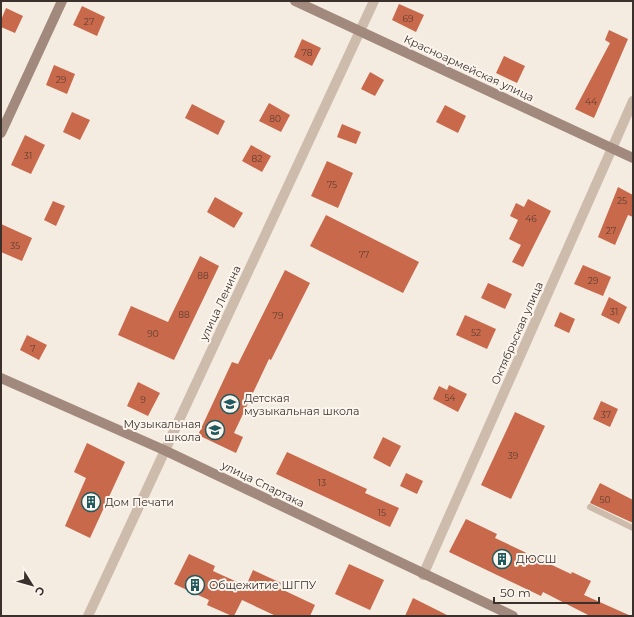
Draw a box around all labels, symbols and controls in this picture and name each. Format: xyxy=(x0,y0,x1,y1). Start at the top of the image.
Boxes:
house number: 69 xyxy=(403,13,414,24)
house number: 27 xyxy=(84,16,94,27)
street label: Красноармейская улица xyxy=(402,32,536,104)
house number: 78 xyxy=(302,47,313,58)
house number: 29 xyxy=(56,74,67,85)
house number: 44 xyxy=(585,96,597,107)
house number: 80 xyxy=(269,113,281,124)
house number: 31 xyxy=(24,150,32,161)
house number: 82 xyxy=(252,153,262,164)
house number: 75 xyxy=(327,179,337,190)
house number: 25 xyxy=(617,195,627,206)
house number: 46 xyxy=(525,213,537,224)
house number: 27 xyxy=(606,225,616,236)
house number: 35 xyxy=(10,240,20,251)
house number: 77 xyxy=(359,249,369,260)
street label: улица Ленина xyxy=(196,263,244,344)
house number: 88 xyxy=(197,270,209,281)
house number: 29 xyxy=(588,275,599,286)
street label: Октябрьская улица xyxy=(488,279,546,387)
house number: 31 xyxy=(610,306,618,317)
house number: 88 xyxy=(178,309,190,320)
house number: 79 xyxy=(273,310,284,321)
house number: 52 xyxy=(471,327,481,338)
house number: 90 xyxy=(147,328,159,339)
house number: 7 xyxy=(30,343,36,354)
place label: Детская музыкальная школа xyxy=(244,391,359,418)
house number: 54 xyxy=(444,392,456,403)
school or university icon: Детская музыкальная школа xyxy=(219,393,241,415)
house number: 9 xyxy=(140,394,146,405)
house number: 37 xyxy=(601,409,611,420)
place label: Музыкальная школа xyxy=(123,417,201,444)
school or university icon: Музыкальная школа xyxy=(204,419,226,441)
house number: 39 xyxy=(508,450,519,461)
street label: улица Спартака xyxy=(218,457,307,510)
house number: 13 xyxy=(318,477,326,488)
building icon: Дом Печати xyxy=(80,491,102,513)
house number: 50 xyxy=(599,494,611,505)
place label: Дом Печати xyxy=(105,495,174,509)
house number: 15 xyxy=(378,507,386,518)
building icon: ДЮСШ xyxy=(491,548,513,570)
place label: ДЮСШ xyxy=(516,552,557,566)
north arrow xyxy=(12,565,52,605)
building icon: Общежитие ШГПУ xyxy=(184,574,206,596)
place label: Общежитие ШГПУ xyxy=(209,578,317,592)
scale bar xyxy=(494,579,599,605)
text: С xyxy=(32,584,48,598)
text: 50 m xyxy=(500,585,531,600)

